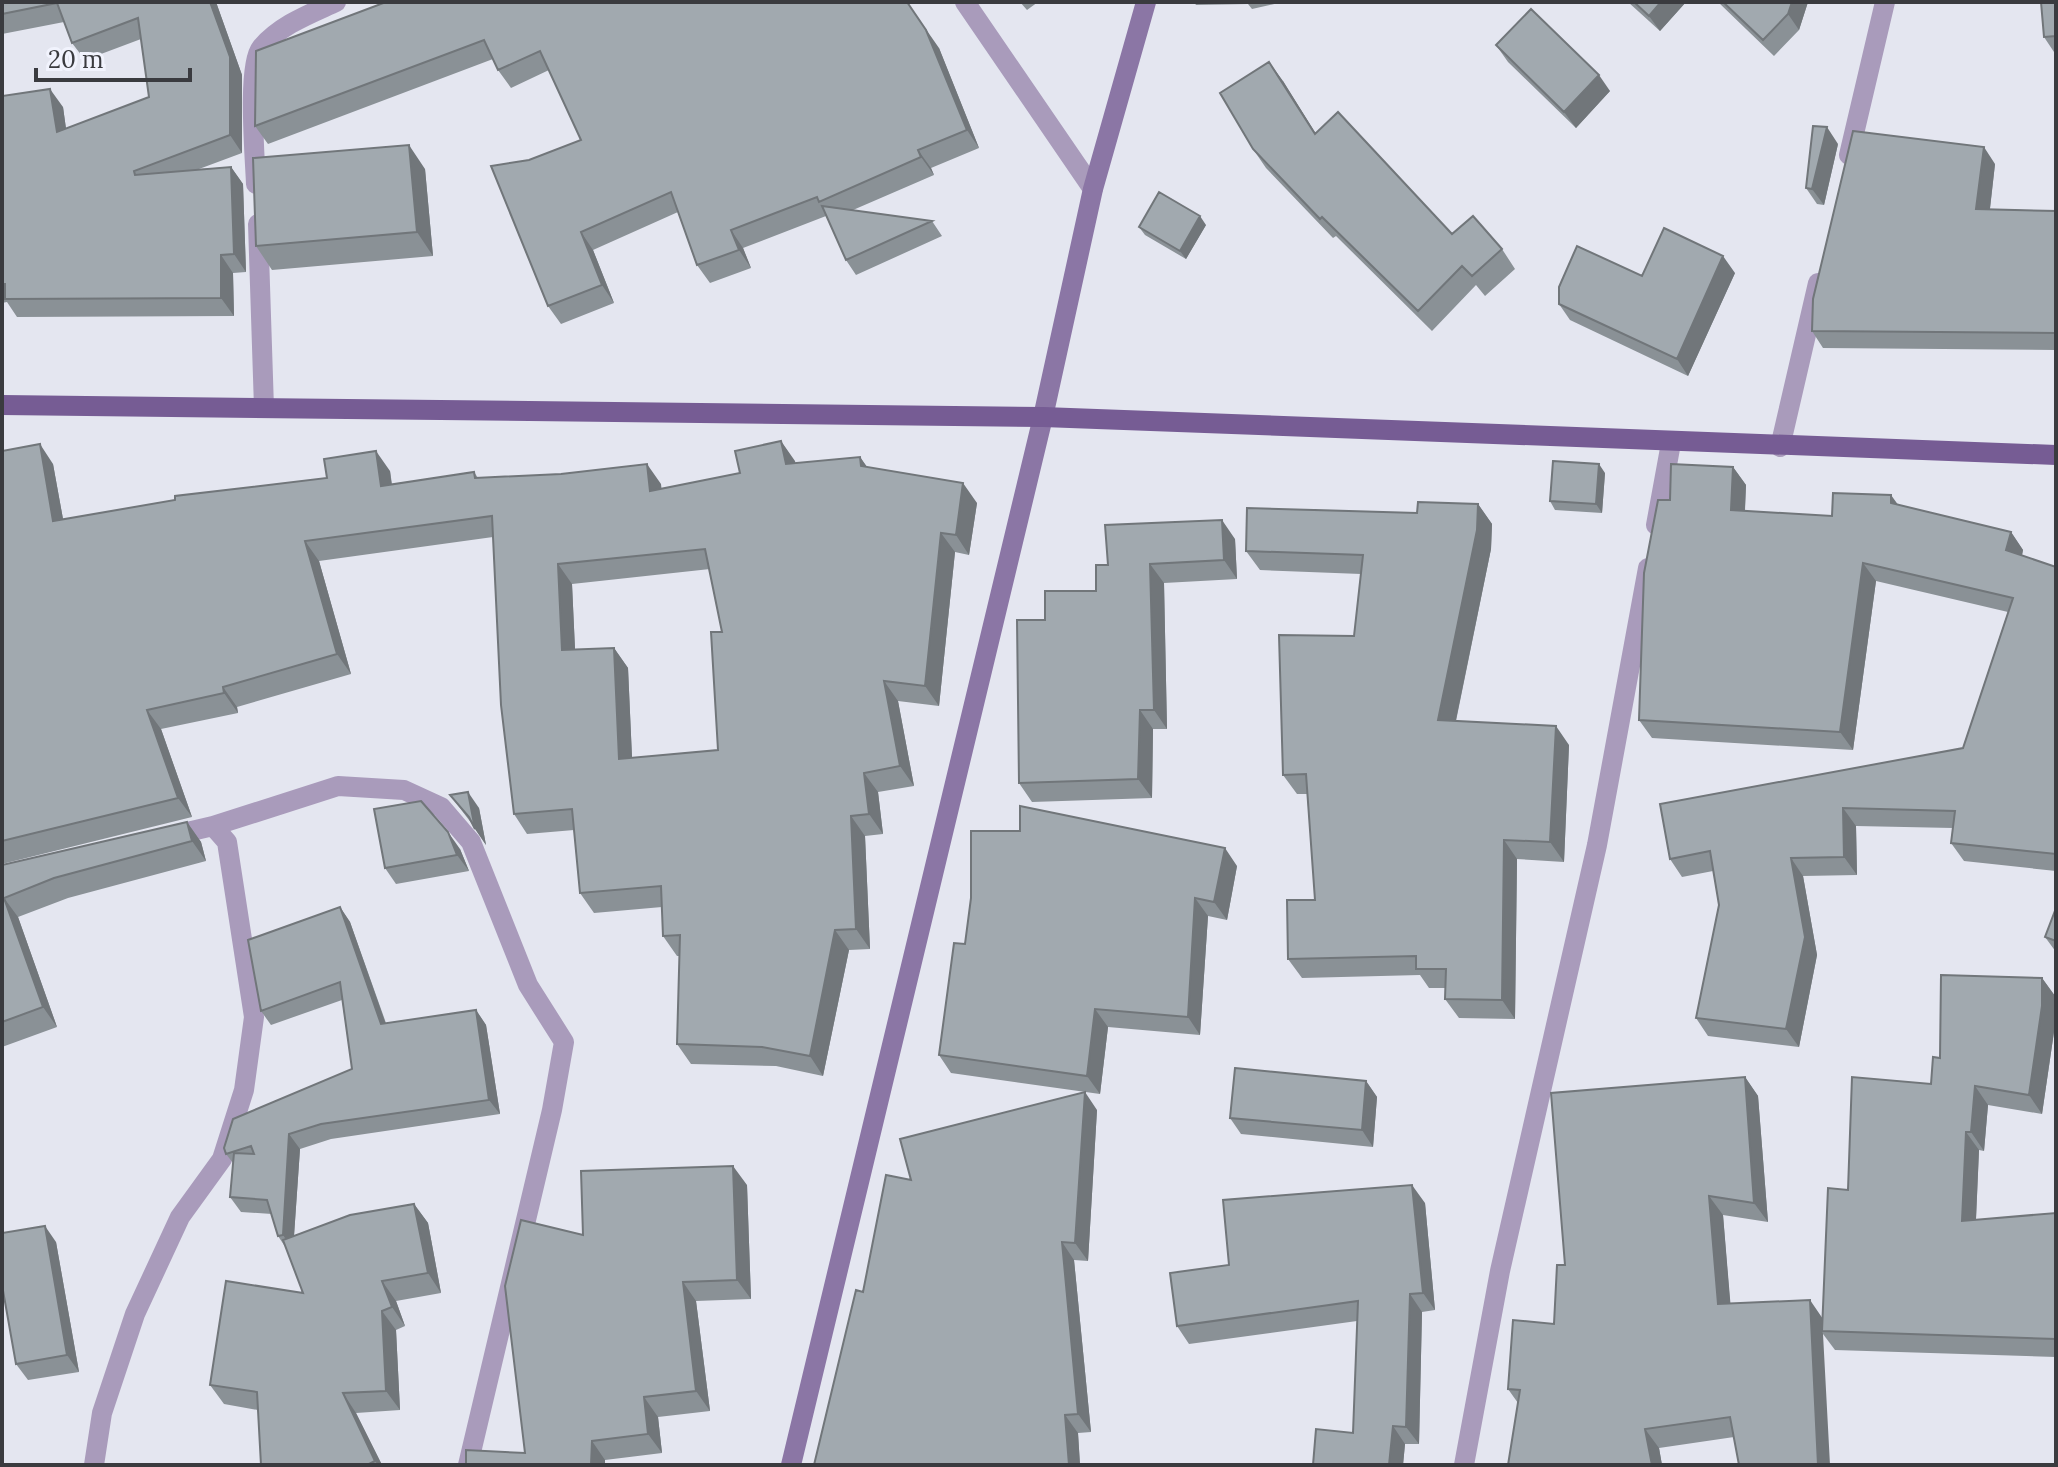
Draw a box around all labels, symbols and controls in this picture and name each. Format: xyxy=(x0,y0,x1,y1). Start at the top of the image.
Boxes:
scale bar xyxy=(36,32,190,82)
text: 20 m xyxy=(48,44,104,75)

